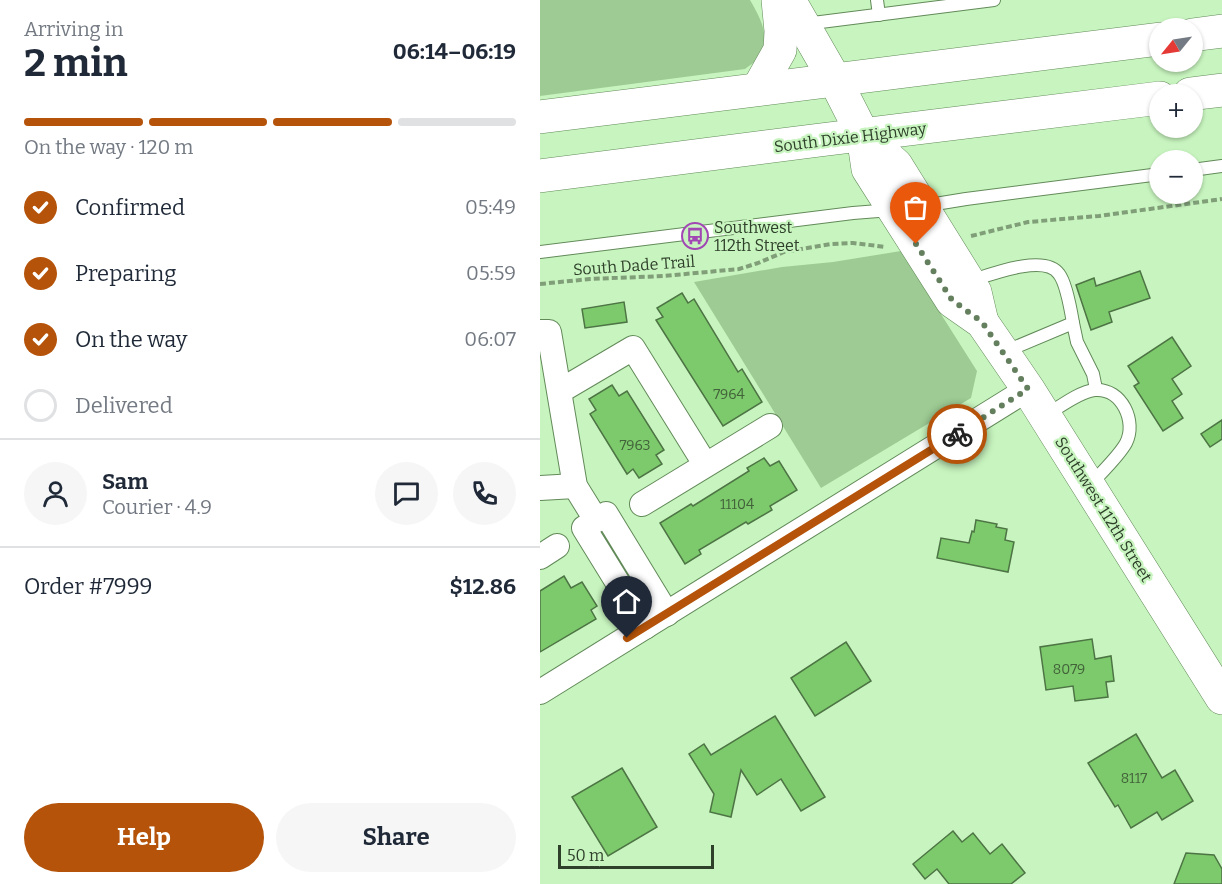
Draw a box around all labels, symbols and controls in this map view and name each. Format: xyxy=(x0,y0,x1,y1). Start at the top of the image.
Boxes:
text: Arriving in xyxy=(24,17,123,41)
north arrow xyxy=(1149,18,1203,72)
map controls xyxy=(1149,18,1203,204)
text: 06:14–06:19 xyxy=(393,38,516,65)
text: 2 min xyxy=(24,40,128,86)
button: + xyxy=(1149,84,1203,138)
street label: South Dixie Highway xyxy=(773,119,928,156)
text: On the way · 120 m xyxy=(24,135,193,159)
button: − xyxy=(1149,150,1203,204)
pin xyxy=(890,182,941,244)
icon: check xyxy=(24,191,57,224)
icon: bag xyxy=(899,191,932,224)
text: Confirmed xyxy=(75,194,185,221)
text: 05:49 xyxy=(465,195,516,219)
place label: Southwest 112th Street xyxy=(714,218,800,255)
bus stop icon: Southwest 112th Street xyxy=(680,221,710,251)
street label: South Dade Trail xyxy=(572,252,696,279)
icon: check xyxy=(24,257,57,290)
text: Preparing xyxy=(75,260,177,287)
text: 05:59 xyxy=(466,261,516,285)
icon: check xyxy=(24,323,57,356)
text: On the way xyxy=(75,326,187,353)
text: 06:07 xyxy=(464,327,516,351)
house number: 7964 xyxy=(713,386,745,403)
text: Delivered xyxy=(75,392,173,419)
courier xyxy=(927,404,987,464)
icon: bike xyxy=(941,418,974,451)
street label: Southwest 112th Street xyxy=(1051,433,1156,585)
house number: 7963 xyxy=(619,437,651,454)
button: person xyxy=(24,462,87,525)
button: chat xyxy=(375,462,438,525)
button: phone xyxy=(453,462,516,525)
text: Sam xyxy=(102,468,148,495)
text: Courier · 4.9 xyxy=(102,495,212,519)
house number: 11104 xyxy=(720,496,754,513)
text: Order #7999 xyxy=(24,573,153,600)
text: $12.86 xyxy=(449,573,516,600)
pin xyxy=(601,576,652,638)
icon: home xyxy=(610,585,643,618)
house number: 8079 xyxy=(1053,661,1085,678)
house number: 8117 xyxy=(1121,770,1147,787)
button: Help xyxy=(24,803,264,872)
button: Share xyxy=(276,803,516,872)
scale bar xyxy=(558,842,714,870)
text: 50 m xyxy=(567,846,604,865)

